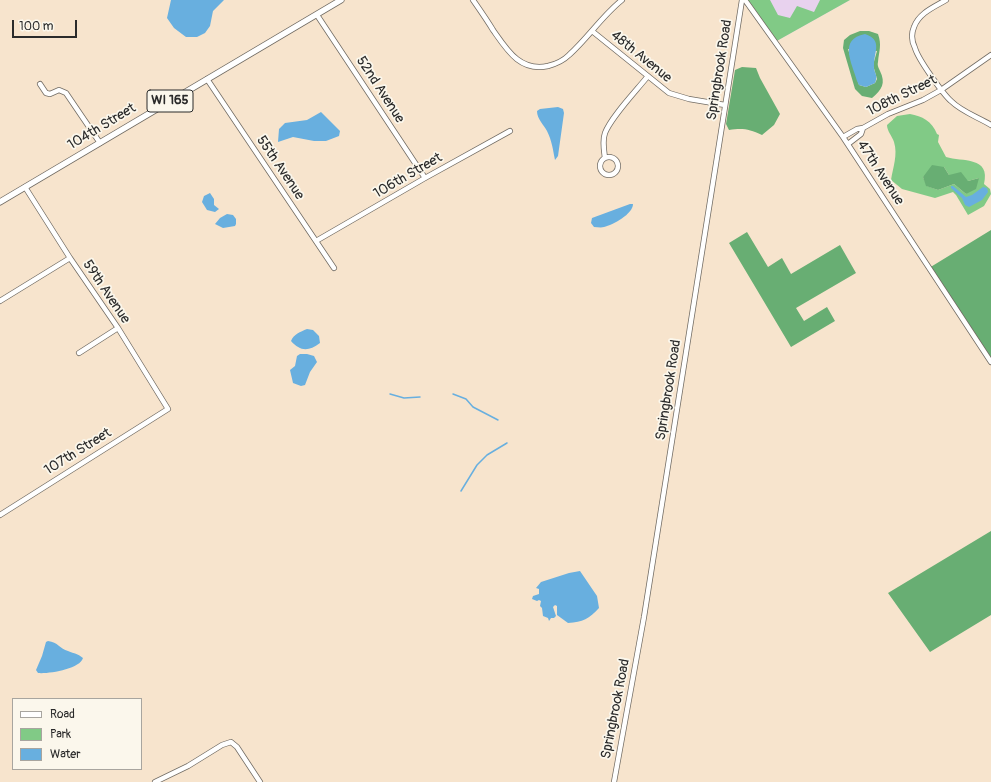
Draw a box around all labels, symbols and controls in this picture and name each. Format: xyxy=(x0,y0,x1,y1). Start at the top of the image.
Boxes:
scale bar xyxy=(14,12,79,38)
text: 100 m xyxy=(19,19,53,34)
street label: Springbrook Road xyxy=(704,19,736,121)
street label: 48th Avenue xyxy=(607,27,675,87)
street label: 52nd Avenue xyxy=(352,53,408,127)
street label: 108th Street xyxy=(864,72,940,120)
road number: WI 165 xyxy=(147,90,193,112)
street label: 104th Street xyxy=(65,100,139,154)
street label: 55th Avenue xyxy=(252,133,308,203)
street label: 47th Avenue xyxy=(853,137,907,209)
street label: 106th Street xyxy=(371,150,445,202)
street label: 59th Avenue xyxy=(79,257,133,327)
street label: Springbrook Road xyxy=(653,339,685,441)
street label: 107th Street xyxy=(41,425,115,479)
street label: Springbrook Road xyxy=(598,658,634,760)
legend xyxy=(12,698,142,770)
text: Road xyxy=(50,707,75,722)
text: Park xyxy=(50,727,71,742)
text: Water xyxy=(50,747,81,762)

